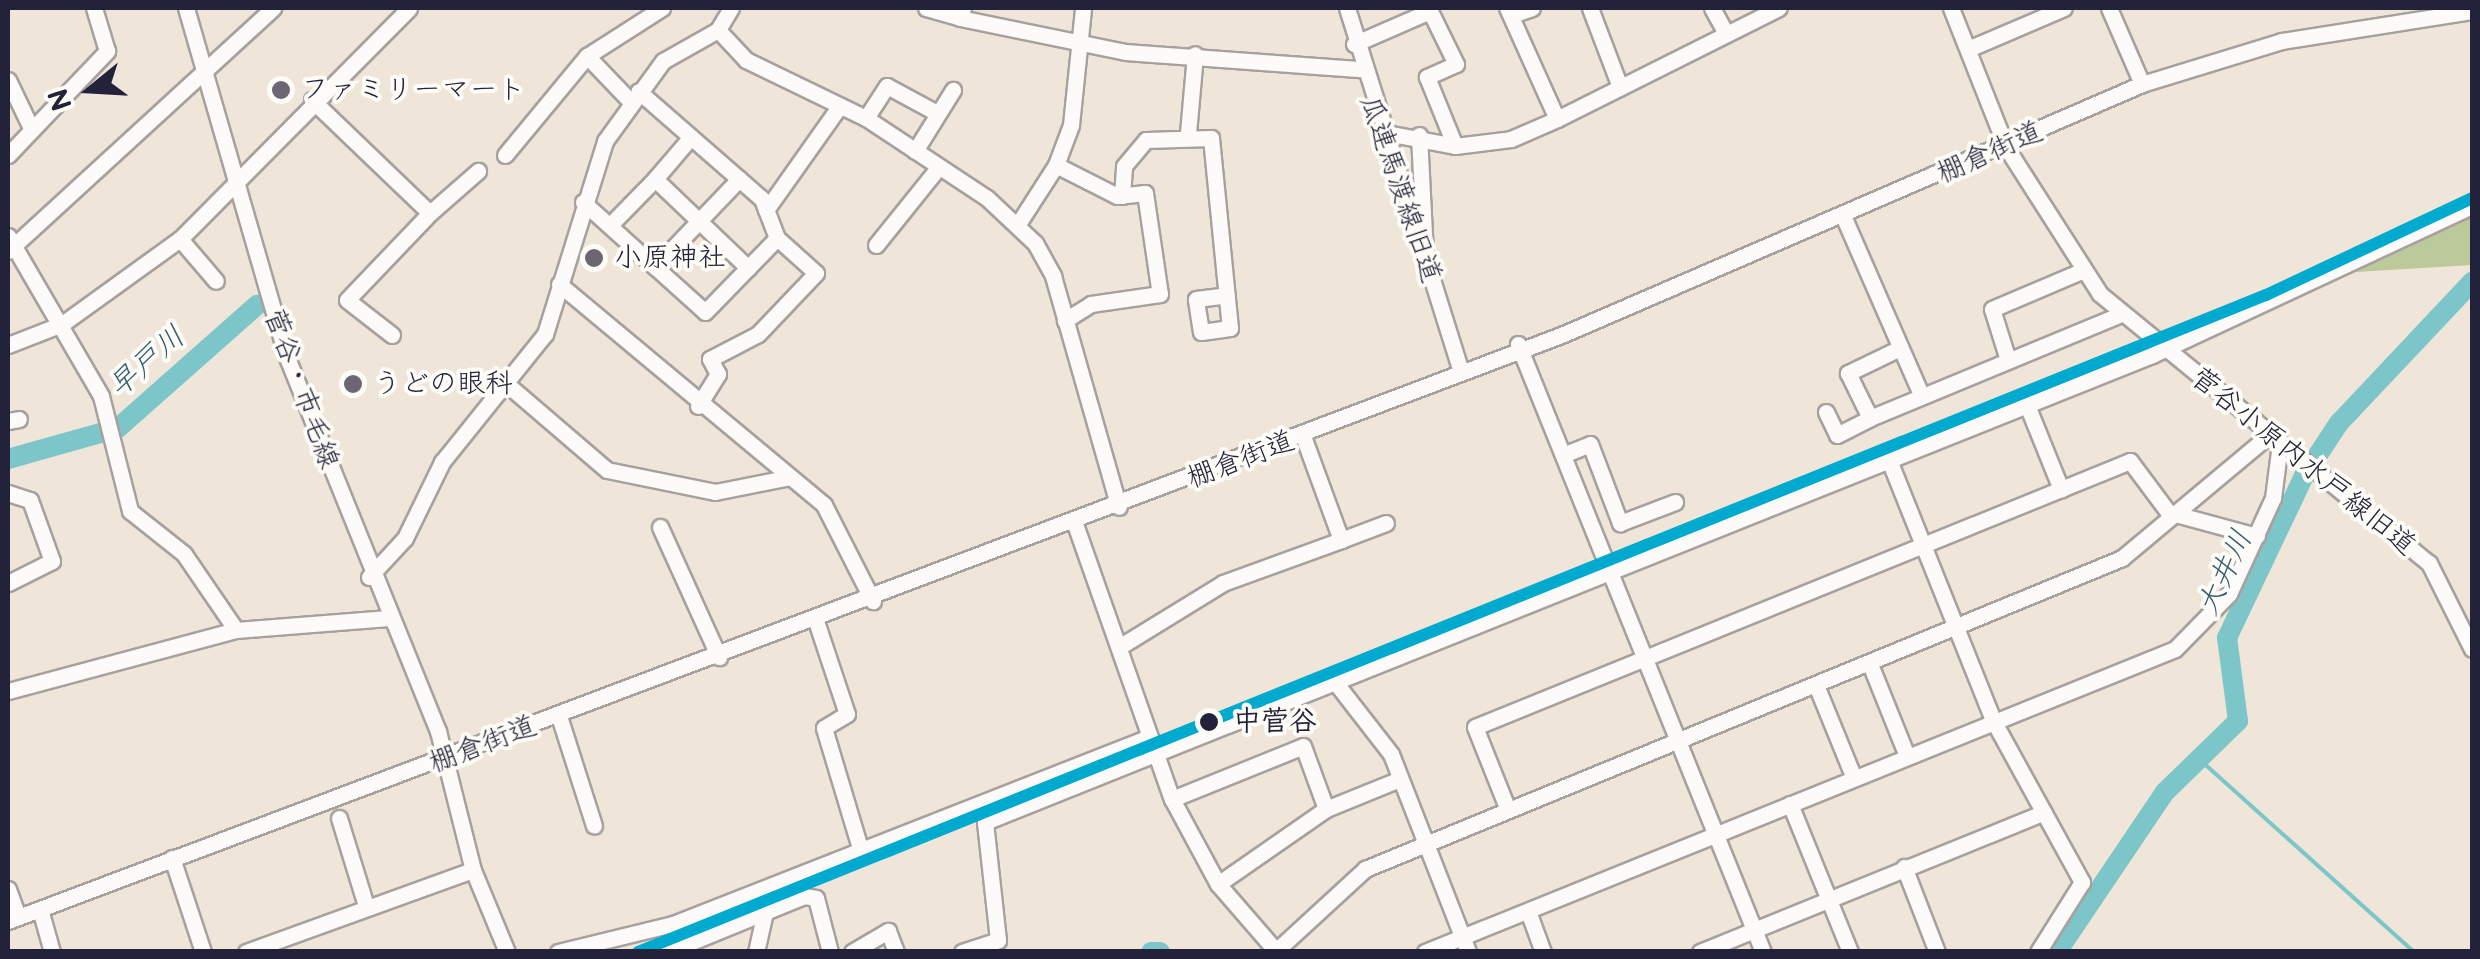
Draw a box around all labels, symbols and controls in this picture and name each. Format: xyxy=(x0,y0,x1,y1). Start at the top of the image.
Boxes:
north arrow xyxy=(40,40,140,140)
place label: ファミリーマート xyxy=(301,73,525,107)
marker: ファミリーマート xyxy=(270,79,292,101)
text: N xyxy=(42,84,80,115)
street label: 瓜連馬渡線旧道 xyxy=(1352,91,1448,287)
street label: 棚倉街道 xyxy=(1932,115,2048,191)
place label: 小原神社 xyxy=(614,241,726,275)
marker: 小原神社 xyxy=(583,247,605,269)
street label: 菅谷・市毛線 xyxy=(256,304,346,474)
water label: 早戸川 xyxy=(101,319,193,405)
street label: 菅谷小原内水戸線旧道 xyxy=(2184,361,2422,563)
place label: うどの眼科 xyxy=(373,367,513,401)
marker: うどの眼科 xyxy=(342,373,364,395)
street label: 棚倉街道 xyxy=(1183,424,1299,496)
water label: 大井川 xyxy=(2190,525,2260,621)
place label: 中菅谷 xyxy=(1233,705,1317,739)
marker: 中菅谷 xyxy=(1194,707,1224,737)
street label: 棚倉街道 xyxy=(425,709,541,781)

